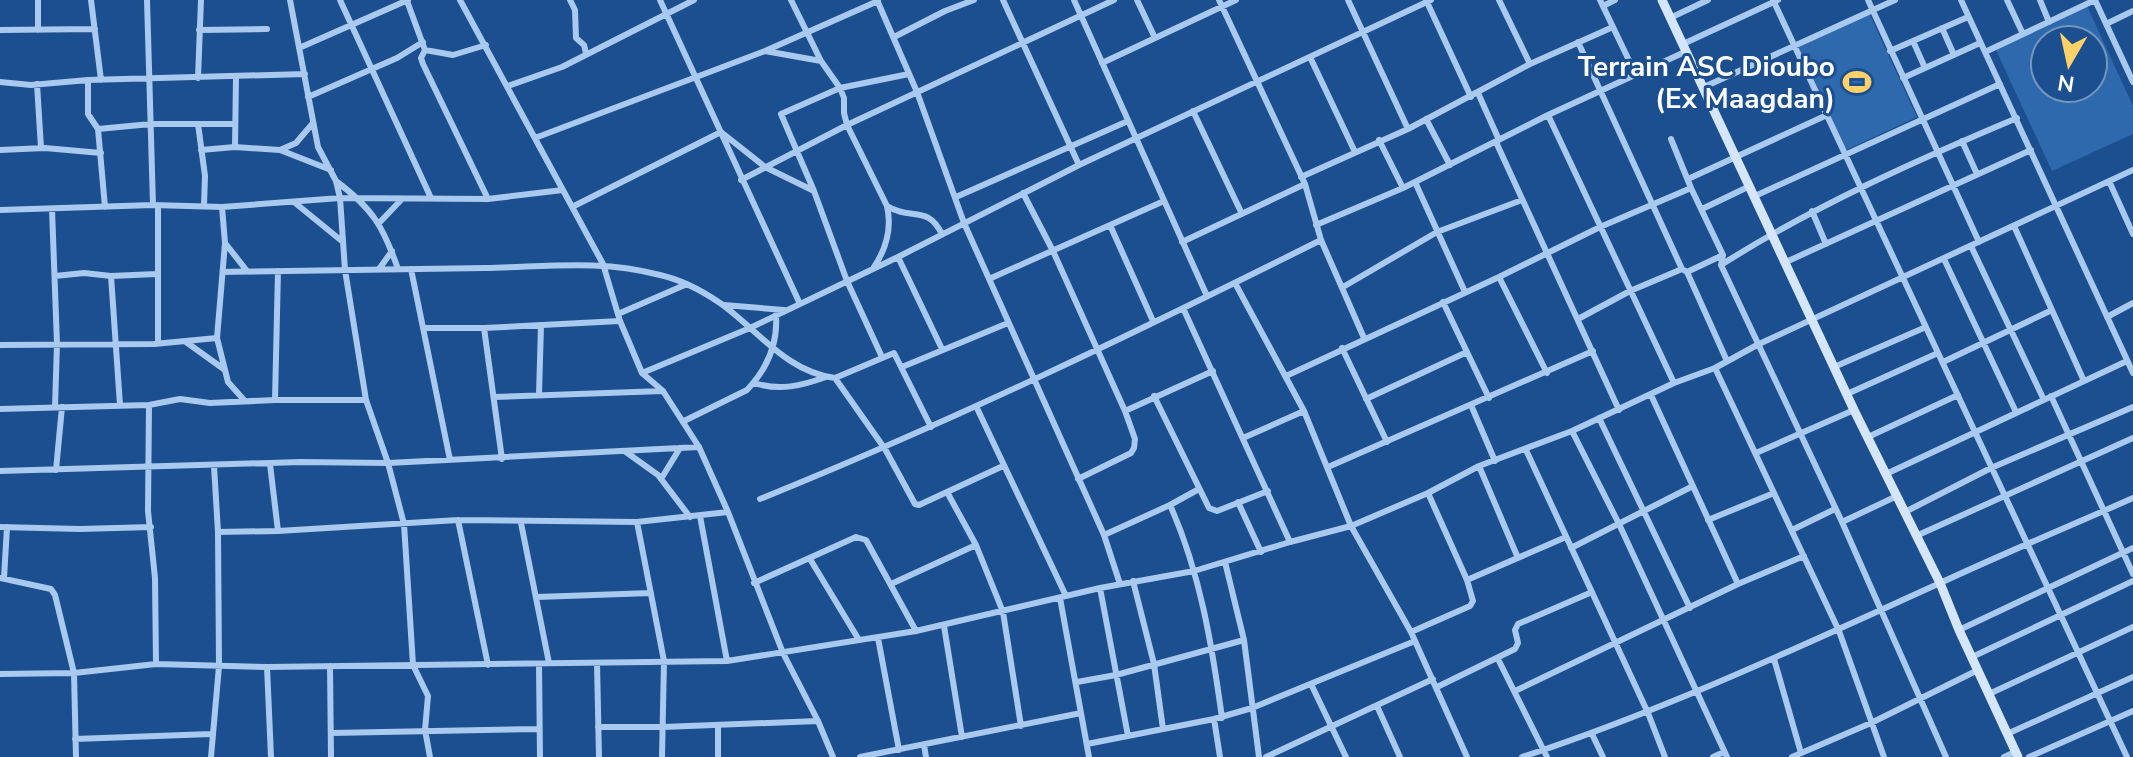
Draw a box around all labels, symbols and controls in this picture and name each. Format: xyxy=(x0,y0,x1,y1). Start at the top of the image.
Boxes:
north arrow xyxy=(2029,24,2109,104)
place label: Terrain ASC Dioubo (Ex Maagdan) xyxy=(1578,48,1835,118)
sports icon: Terrain ASC Dioubo (Ex Maagdan) xyxy=(1842,67,1872,97)
text: N xyxy=(2056,67,2077,99)

